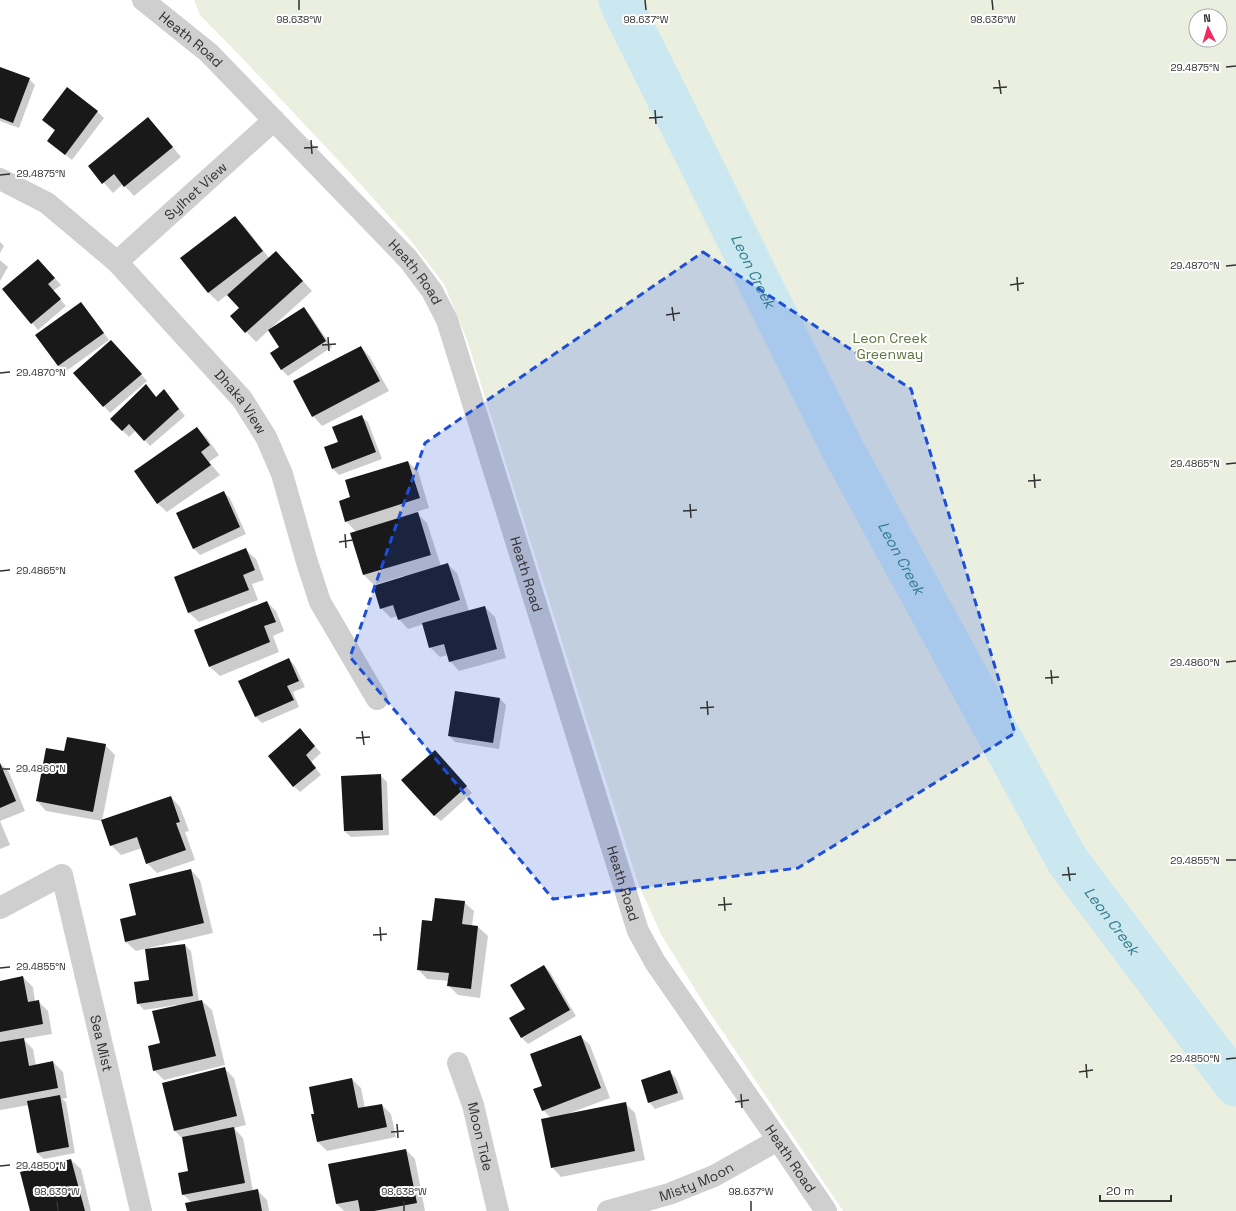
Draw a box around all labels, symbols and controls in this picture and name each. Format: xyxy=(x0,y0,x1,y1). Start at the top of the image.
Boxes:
street label: Heath Road xyxy=(155,7,227,71)
north arrow xyxy=(1188,8,1228,48)
text: N xyxy=(1203,11,1211,25)
text: 98.638°W xyxy=(276,13,322,26)
text: 98.637°W xyxy=(623,13,669,26)
text: 98.636°W xyxy=(970,13,1016,26)
text: 29.4875°N xyxy=(1170,61,1220,74)
street label: Sylhet View xyxy=(160,158,231,224)
text: 29.4875°N xyxy=(16,167,66,180)
water label: Leon Creek xyxy=(727,231,781,313)
street label: Heath Road xyxy=(385,235,446,308)
text: 29.4870°N xyxy=(1170,259,1220,272)
park label: Leon Creek Greenway xyxy=(853,329,928,363)
text: 29.4870°N xyxy=(16,366,66,379)
street label: Dhaka View xyxy=(210,366,271,437)
text: 29.4865°N xyxy=(1170,457,1220,470)
water label: Leon Creek xyxy=(874,518,930,599)
street label: Heath Road xyxy=(506,534,547,614)
text: 29.4865°N xyxy=(16,564,66,577)
text: 29.4860°N xyxy=(1170,656,1220,669)
text: 29.4860°N xyxy=(16,762,66,775)
street label: Heath Road xyxy=(603,843,643,923)
text: 29.4855°N xyxy=(1170,854,1220,867)
water label: Leon Creek xyxy=(1081,883,1145,960)
text: 29.4855°N xyxy=(16,960,66,973)
street label: Sea Mist xyxy=(86,1013,117,1073)
text: 29.4850°N xyxy=(1170,1052,1220,1065)
street label: Moon Tide xyxy=(464,1100,497,1173)
street label: Heath Road xyxy=(761,1121,820,1196)
street label: Misty Moon xyxy=(657,1158,737,1205)
text: 29.4850°N xyxy=(16,1159,66,1172)
scale bar xyxy=(1100,1177,1171,1203)
text: 20 m xyxy=(1106,1183,1134,1199)
text: 98.639°W xyxy=(34,1185,80,1198)
text: 98.638°W xyxy=(381,1185,427,1198)
text: 98.637°W xyxy=(728,1185,774,1198)

